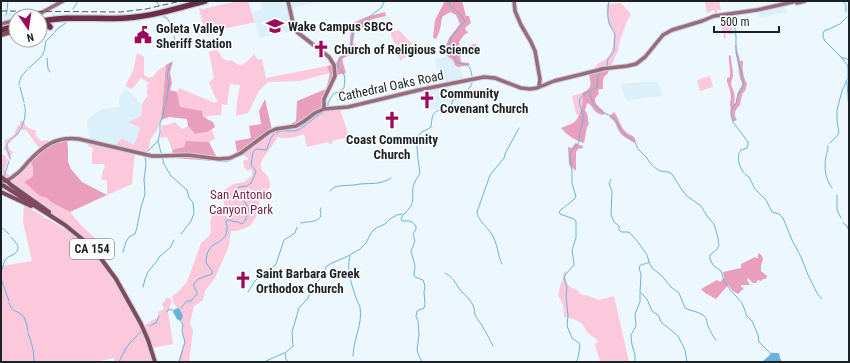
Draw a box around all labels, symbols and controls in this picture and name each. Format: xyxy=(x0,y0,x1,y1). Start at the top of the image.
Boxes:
north arrow xyxy=(8,8,48,48)
scale bar xyxy=(714,8,779,34)
text: 500 m xyxy=(720,15,750,29)
school or university icon: Wake Campus SBCC xyxy=(265,16,285,36)
place label: Wake Campus SBCC xyxy=(288,19,394,34)
place label: Goleta Valley Sheriff Station xyxy=(156,21,232,51)
public building icon: Goleta Valley Sheriff Station xyxy=(133,25,153,45)
text: N xyxy=(25,30,35,44)
church icon: Church of Religious Science xyxy=(311,39,331,59)
place label: Church of Religious Science xyxy=(334,42,480,57)
street label: Cathedral Oaks Road xyxy=(337,68,445,104)
place label: Community Covenant Church xyxy=(440,86,528,116)
church icon: Community Covenant Church xyxy=(417,90,437,110)
church icon: Coast Community Church xyxy=(382,110,402,130)
place label: Coast Community Church xyxy=(346,132,438,162)
park label: San Antonio Canyon Park xyxy=(209,187,273,217)
road number: CA 154 xyxy=(70,239,114,259)
place label: Saint Barbara Greek Orthodox Church xyxy=(256,266,361,296)
church icon: Saint Barbara Greek Orthodox Church xyxy=(233,270,253,290)

